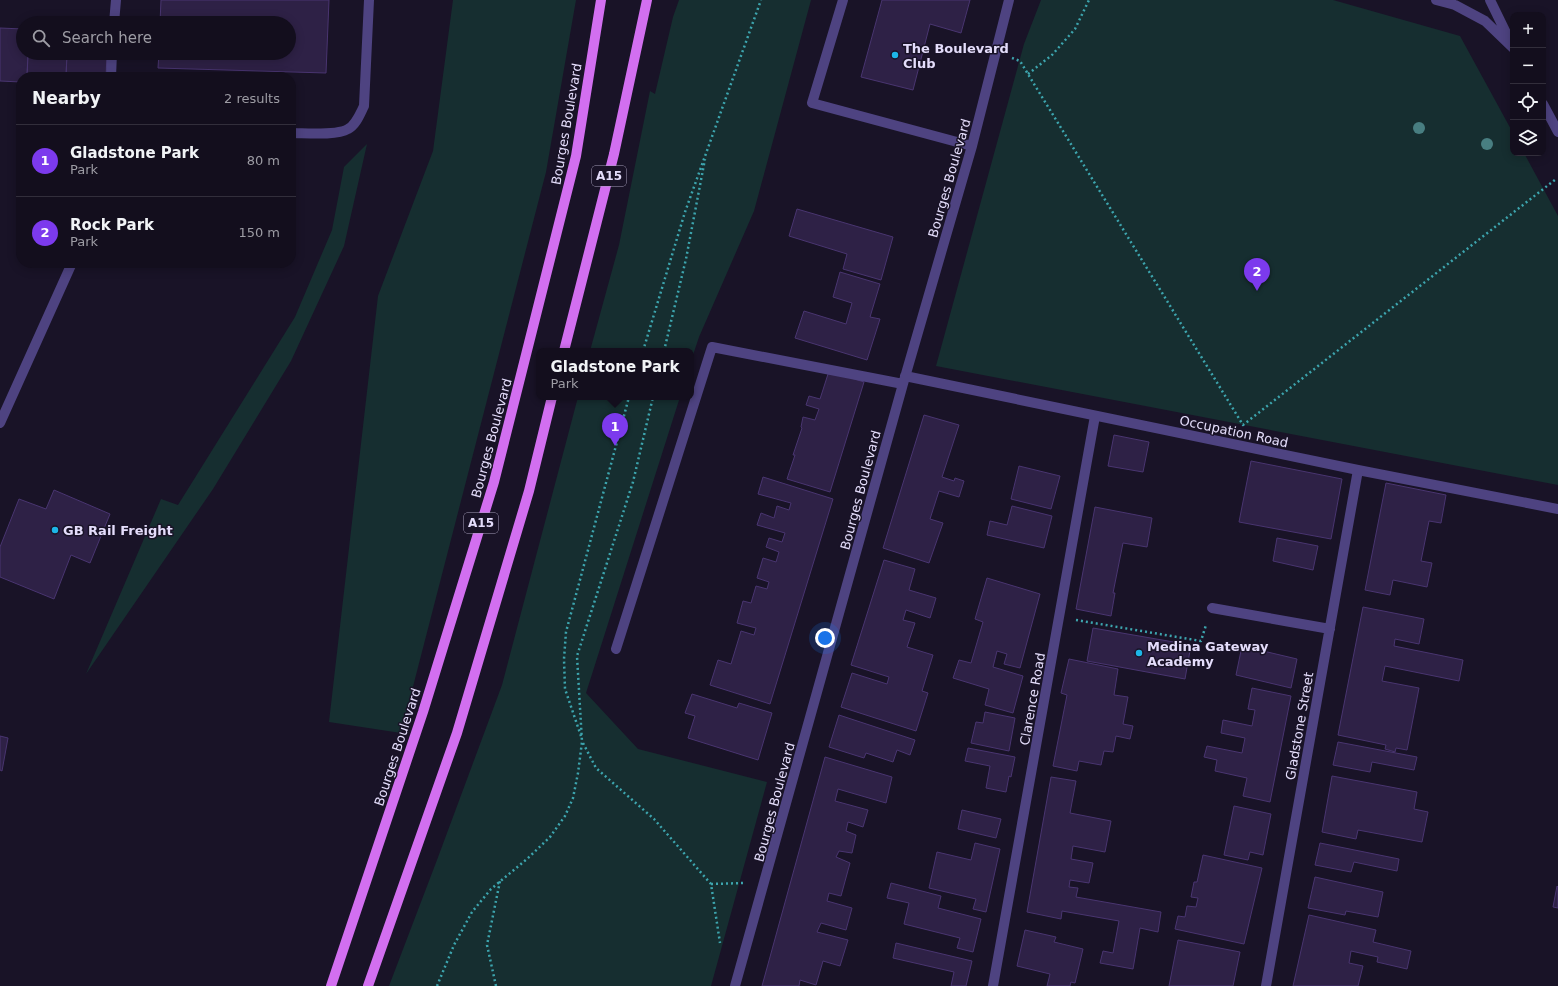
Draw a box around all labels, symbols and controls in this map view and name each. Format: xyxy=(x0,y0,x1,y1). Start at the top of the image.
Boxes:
map controls xyxy=(1510,12,1546,156)
button: + xyxy=(1510,12,1546,48)
search box xyxy=(16,16,296,60)
icon: search xyxy=(30,27,52,49)
text: Search here xyxy=(62,29,152,47)
place label: The Boulevard Club xyxy=(903,41,1009,71)
button: − xyxy=(1510,48,1546,84)
marker: The Boulevard Club xyxy=(890,50,900,60)
street label: Bourges Boulevard xyxy=(548,62,585,186)
button: locate xyxy=(1510,84,1546,120)
text: Nearby xyxy=(32,88,101,108)
text: 2 results xyxy=(224,91,280,106)
street label: Bourges Boulevard xyxy=(925,117,974,239)
button: layers xyxy=(1510,120,1546,156)
text: Gladstone Park xyxy=(70,144,199,162)
text: 1 xyxy=(40,153,50,168)
text: 80 m xyxy=(247,153,280,168)
text: Park xyxy=(70,162,98,177)
road number: A15 xyxy=(592,166,626,186)
text: Rock Park xyxy=(70,216,154,234)
text: 2 xyxy=(40,225,50,240)
text: 150 m xyxy=(238,225,280,240)
text: Park xyxy=(70,234,98,249)
pin: 2 xyxy=(1244,258,1270,291)
popup xyxy=(536,348,694,400)
text: Gladstone Park xyxy=(551,358,679,376)
text: Park xyxy=(551,376,579,391)
street label: Bourges Boulevard xyxy=(468,377,515,500)
pin: 1 xyxy=(602,413,628,446)
street label: Occupation Road xyxy=(1178,413,1290,450)
street label: Bourges Boulevard xyxy=(837,429,884,552)
road number: A15 xyxy=(464,513,498,533)
place label: GB Rail Freight xyxy=(63,523,173,538)
marker: GB Rail Freight xyxy=(50,525,60,535)
your location xyxy=(815,628,835,648)
place label: Medina Gateway Academy xyxy=(1147,639,1269,669)
marker: Medina Gateway Academy xyxy=(1134,648,1144,658)
street label: Clarence Road xyxy=(1017,652,1048,747)
street label: Gladstone Street xyxy=(1283,671,1316,781)
street label: Bourges Boulevard xyxy=(371,686,424,808)
street label: Bourges Boulevard xyxy=(751,741,798,864)

